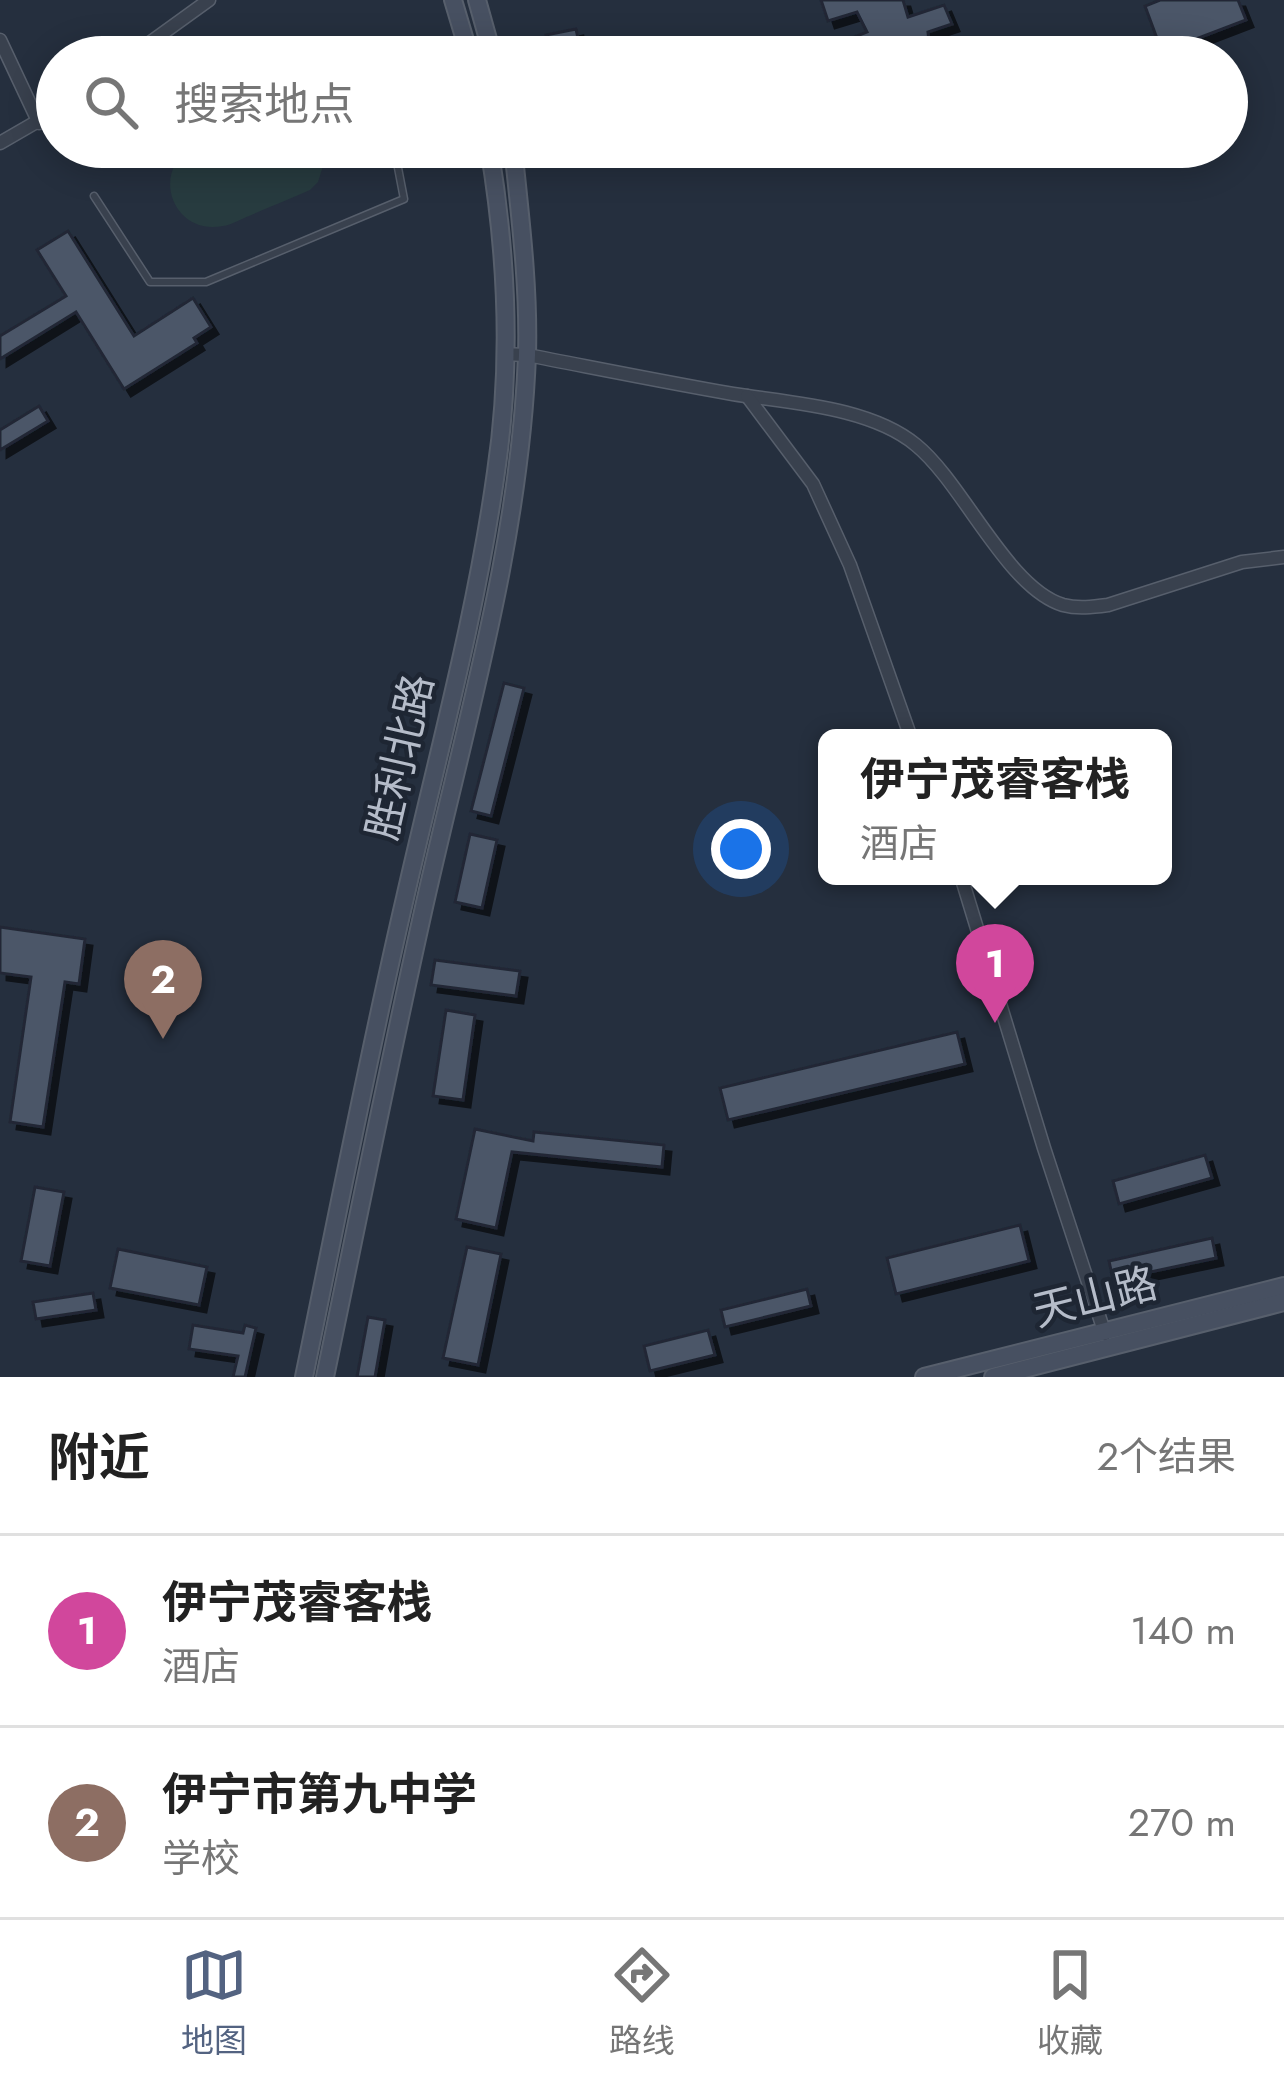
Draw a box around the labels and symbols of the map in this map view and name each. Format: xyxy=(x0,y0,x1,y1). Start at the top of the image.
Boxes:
street label: 胜利北路 xyxy=(351,668,449,846)
your location xyxy=(711,819,771,879)
pin: 1 xyxy=(956,924,1034,1023)
pin: 2 xyxy=(124,940,202,1039)
street label: 天山路 xyxy=(1026,1252,1164,1342)

